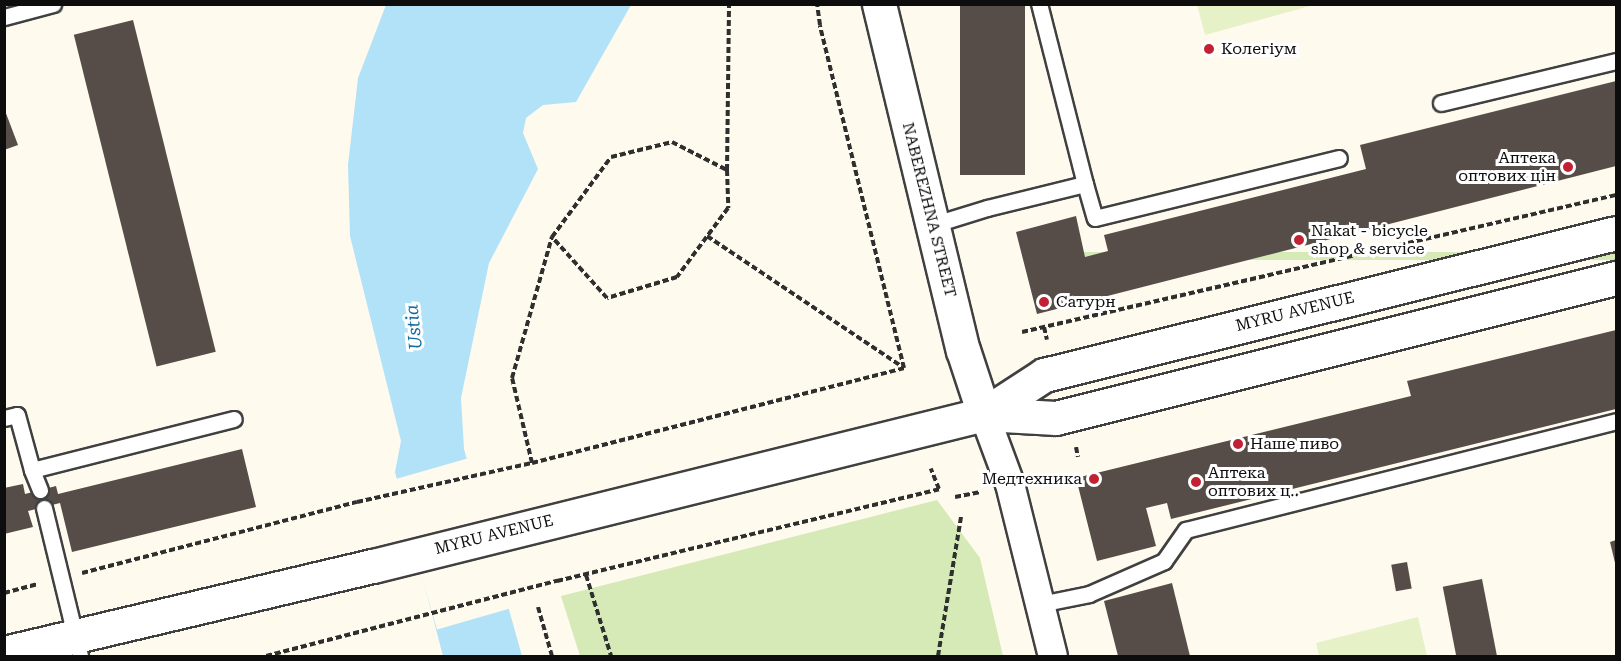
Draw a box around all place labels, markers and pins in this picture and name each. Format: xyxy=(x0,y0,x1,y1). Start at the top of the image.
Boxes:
place label: Колегіум xyxy=(1221,39,1297,59)
marker: Колегіум xyxy=(1202,42,1216,56)
place label: Аптека оптових цін xyxy=(1458,148,1556,186)
marker: Аптека оптових цін xyxy=(1561,160,1575,174)
place label: Nakat - bicycle shop & service xyxy=(1311,221,1428,259)
marker: Nakat - bicycle shop & service xyxy=(1292,233,1306,247)
place label: Сатурн xyxy=(1056,292,1116,312)
marker: Сатурн xyxy=(1037,295,1051,309)
place label: Наше пиво xyxy=(1250,434,1339,454)
marker: Наше пиво xyxy=(1231,437,1245,451)
place label: Аптека оптових ц‥ xyxy=(1208,463,1299,501)
place label: Медтехника xyxy=(982,469,1082,489)
marker: Медтехника xyxy=(1087,472,1101,486)
marker: Аптека оптових ц‥ xyxy=(1189,475,1203,489)

